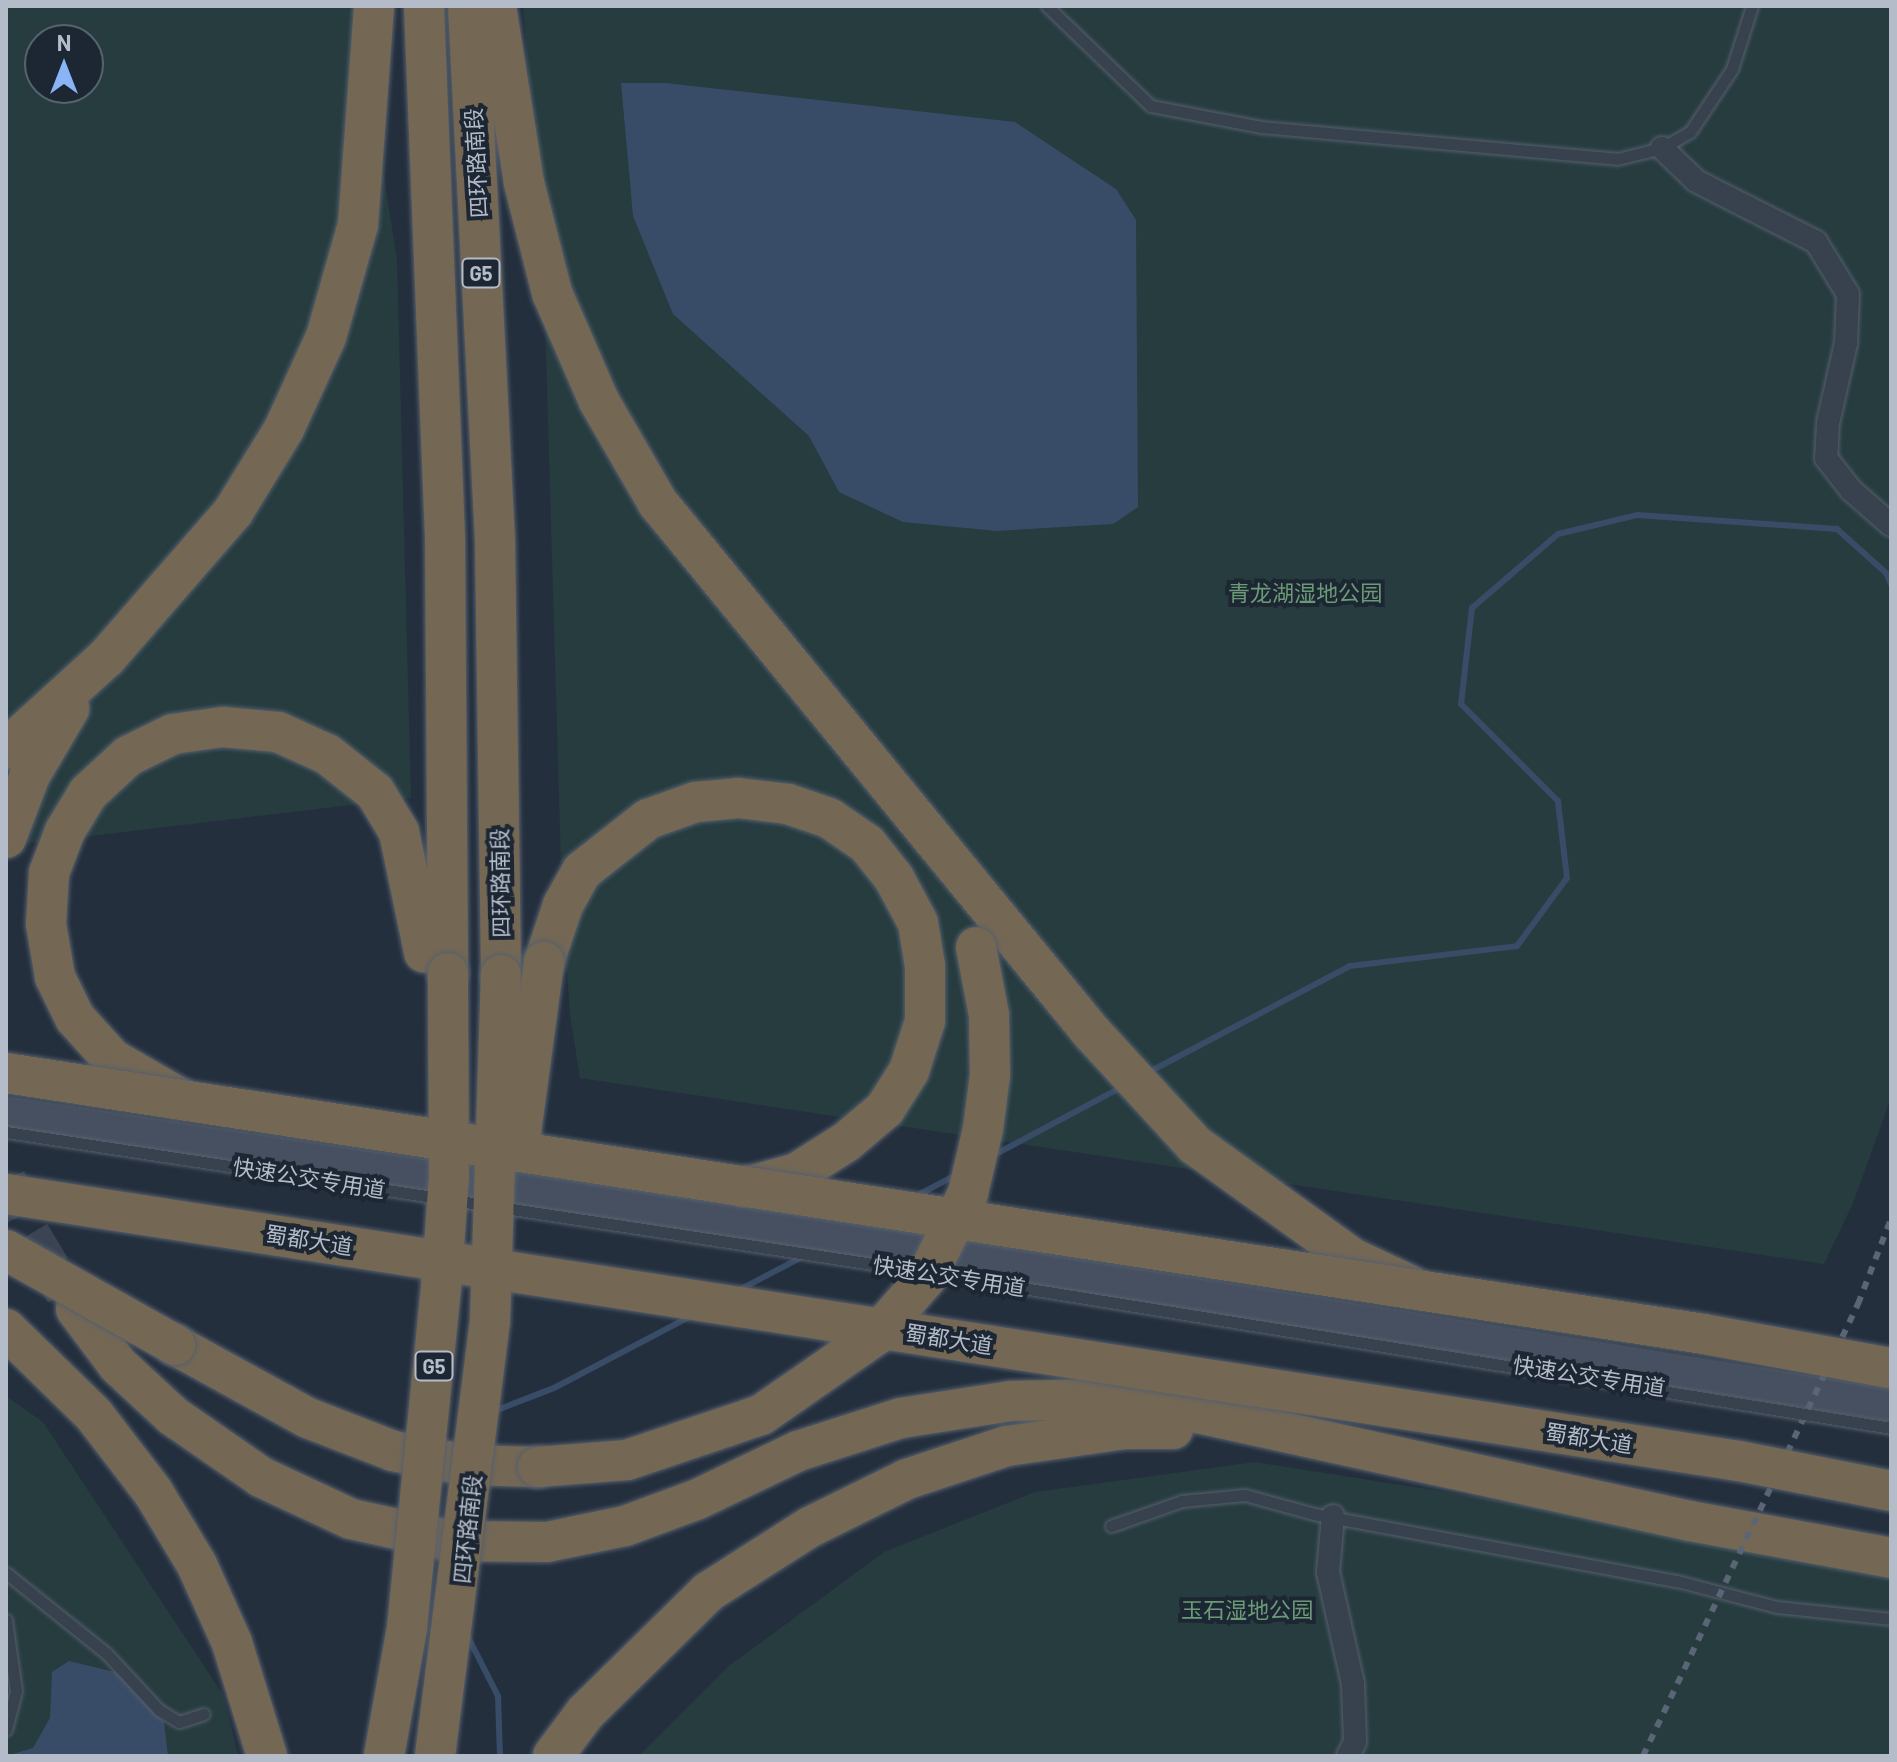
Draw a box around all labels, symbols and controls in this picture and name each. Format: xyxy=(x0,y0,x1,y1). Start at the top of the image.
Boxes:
north arrow xyxy=(24,24,104,104)
text: N xyxy=(57,29,71,55)
street label: 四环路南段 xyxy=(460,107,492,219)
road number: G5 xyxy=(461,257,501,289)
park label: 青龙湖湿地公园 xyxy=(1228,580,1382,606)
street label: 四环路南段 xyxy=(486,828,514,938)
street label: 快速公交专用道 xyxy=(231,1153,387,1203)
street label: 蜀都大道 xyxy=(263,1220,355,1260)
street label: 快速公交专用道 xyxy=(871,1251,1027,1301)
street label: 蜀都大道 xyxy=(903,1319,995,1359)
road number: G5 xyxy=(414,1350,454,1382)
street label: 快速公交专用道 xyxy=(1511,1351,1667,1401)
street label: 蜀都大道 xyxy=(1543,1418,1635,1458)
street label: 四环路南段 xyxy=(448,1473,486,1585)
park label: 玉石湿地公园 xyxy=(1181,1597,1313,1623)

